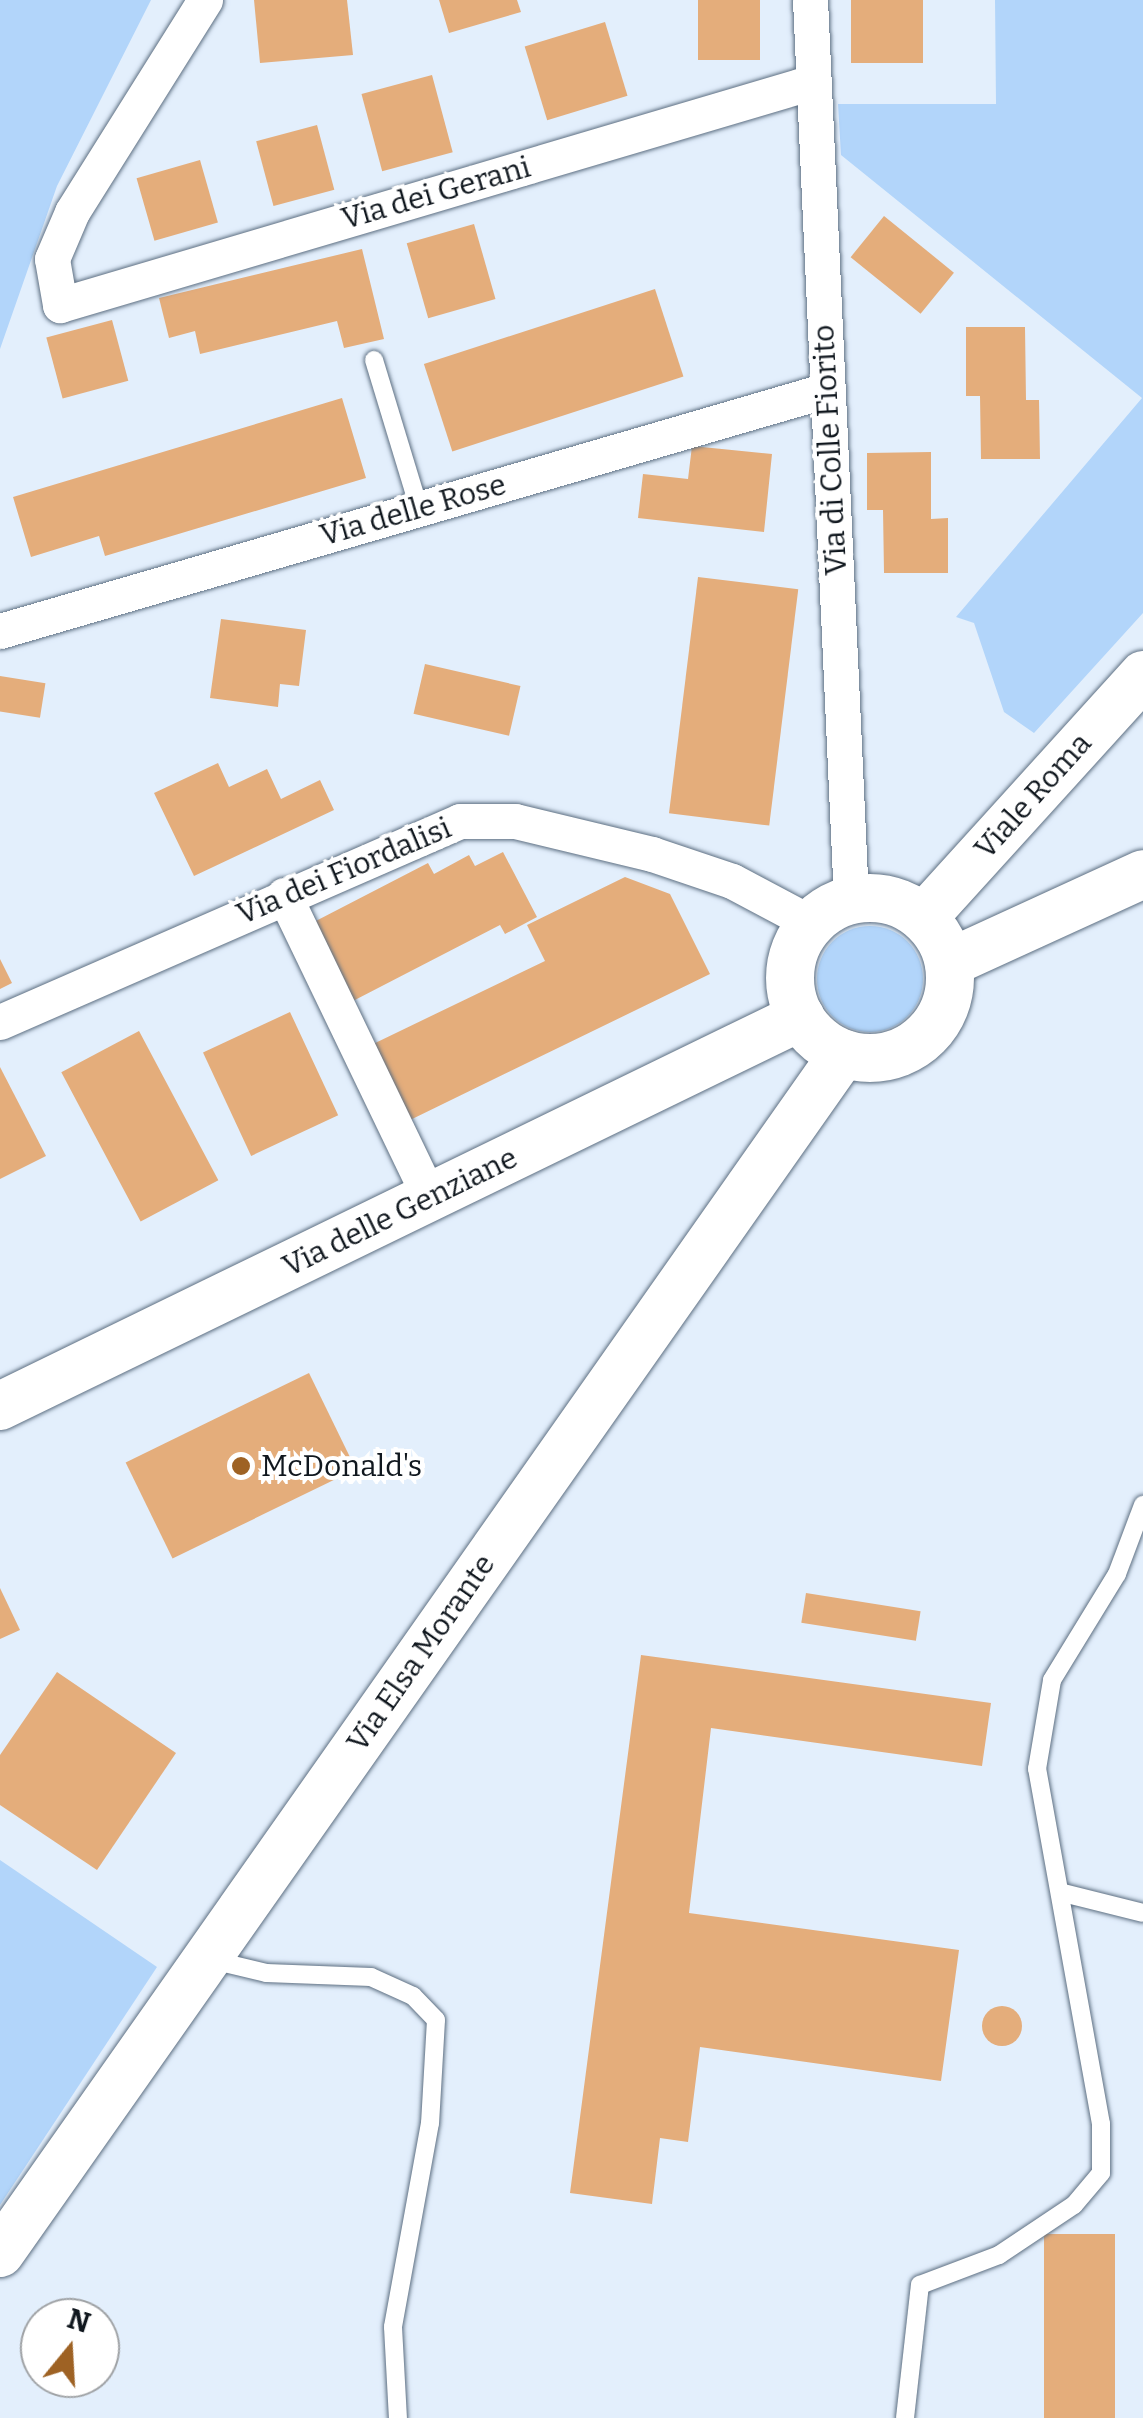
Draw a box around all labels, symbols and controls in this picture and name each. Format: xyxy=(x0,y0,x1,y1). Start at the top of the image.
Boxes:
street label: Via dei Gerani xyxy=(337,149,535,237)
street label: Via di Colle Fiorito xyxy=(805,324,855,576)
street label: Via delle Rose xyxy=(316,466,510,554)
street label: Viale Roma xyxy=(967,726,1099,866)
street label: Via dei Fiordalisi xyxy=(231,810,457,932)
street label: Via delle Genziane xyxy=(277,1140,523,1284)
place label: McDonald's xyxy=(261,1448,422,1484)
marker: McDonald's xyxy=(230,1455,252,1477)
street label: Via Elsa Morante xyxy=(340,1547,502,1759)
north arrow xyxy=(20,2298,120,2398)
text: N xyxy=(63,2302,94,2340)

